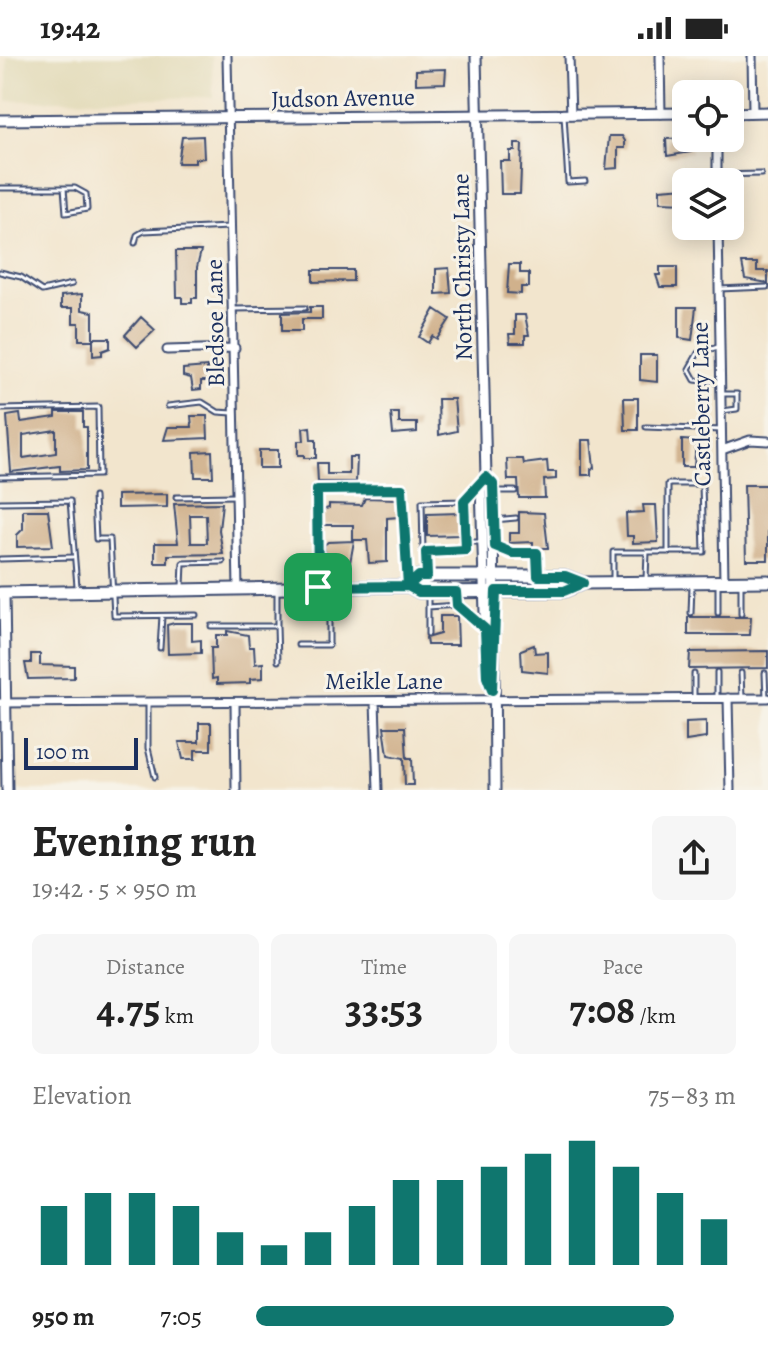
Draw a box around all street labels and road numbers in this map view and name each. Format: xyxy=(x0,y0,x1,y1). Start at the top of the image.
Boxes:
street label: Judson Avenue xyxy=(271,81,415,115)
street label: North Christy Lane xyxy=(444,173,480,361)
street label: Bledsoe Lane xyxy=(198,259,232,387)
street label: Castleberry Lane xyxy=(684,321,718,487)
street label: Meikle Lane xyxy=(325,665,443,697)

